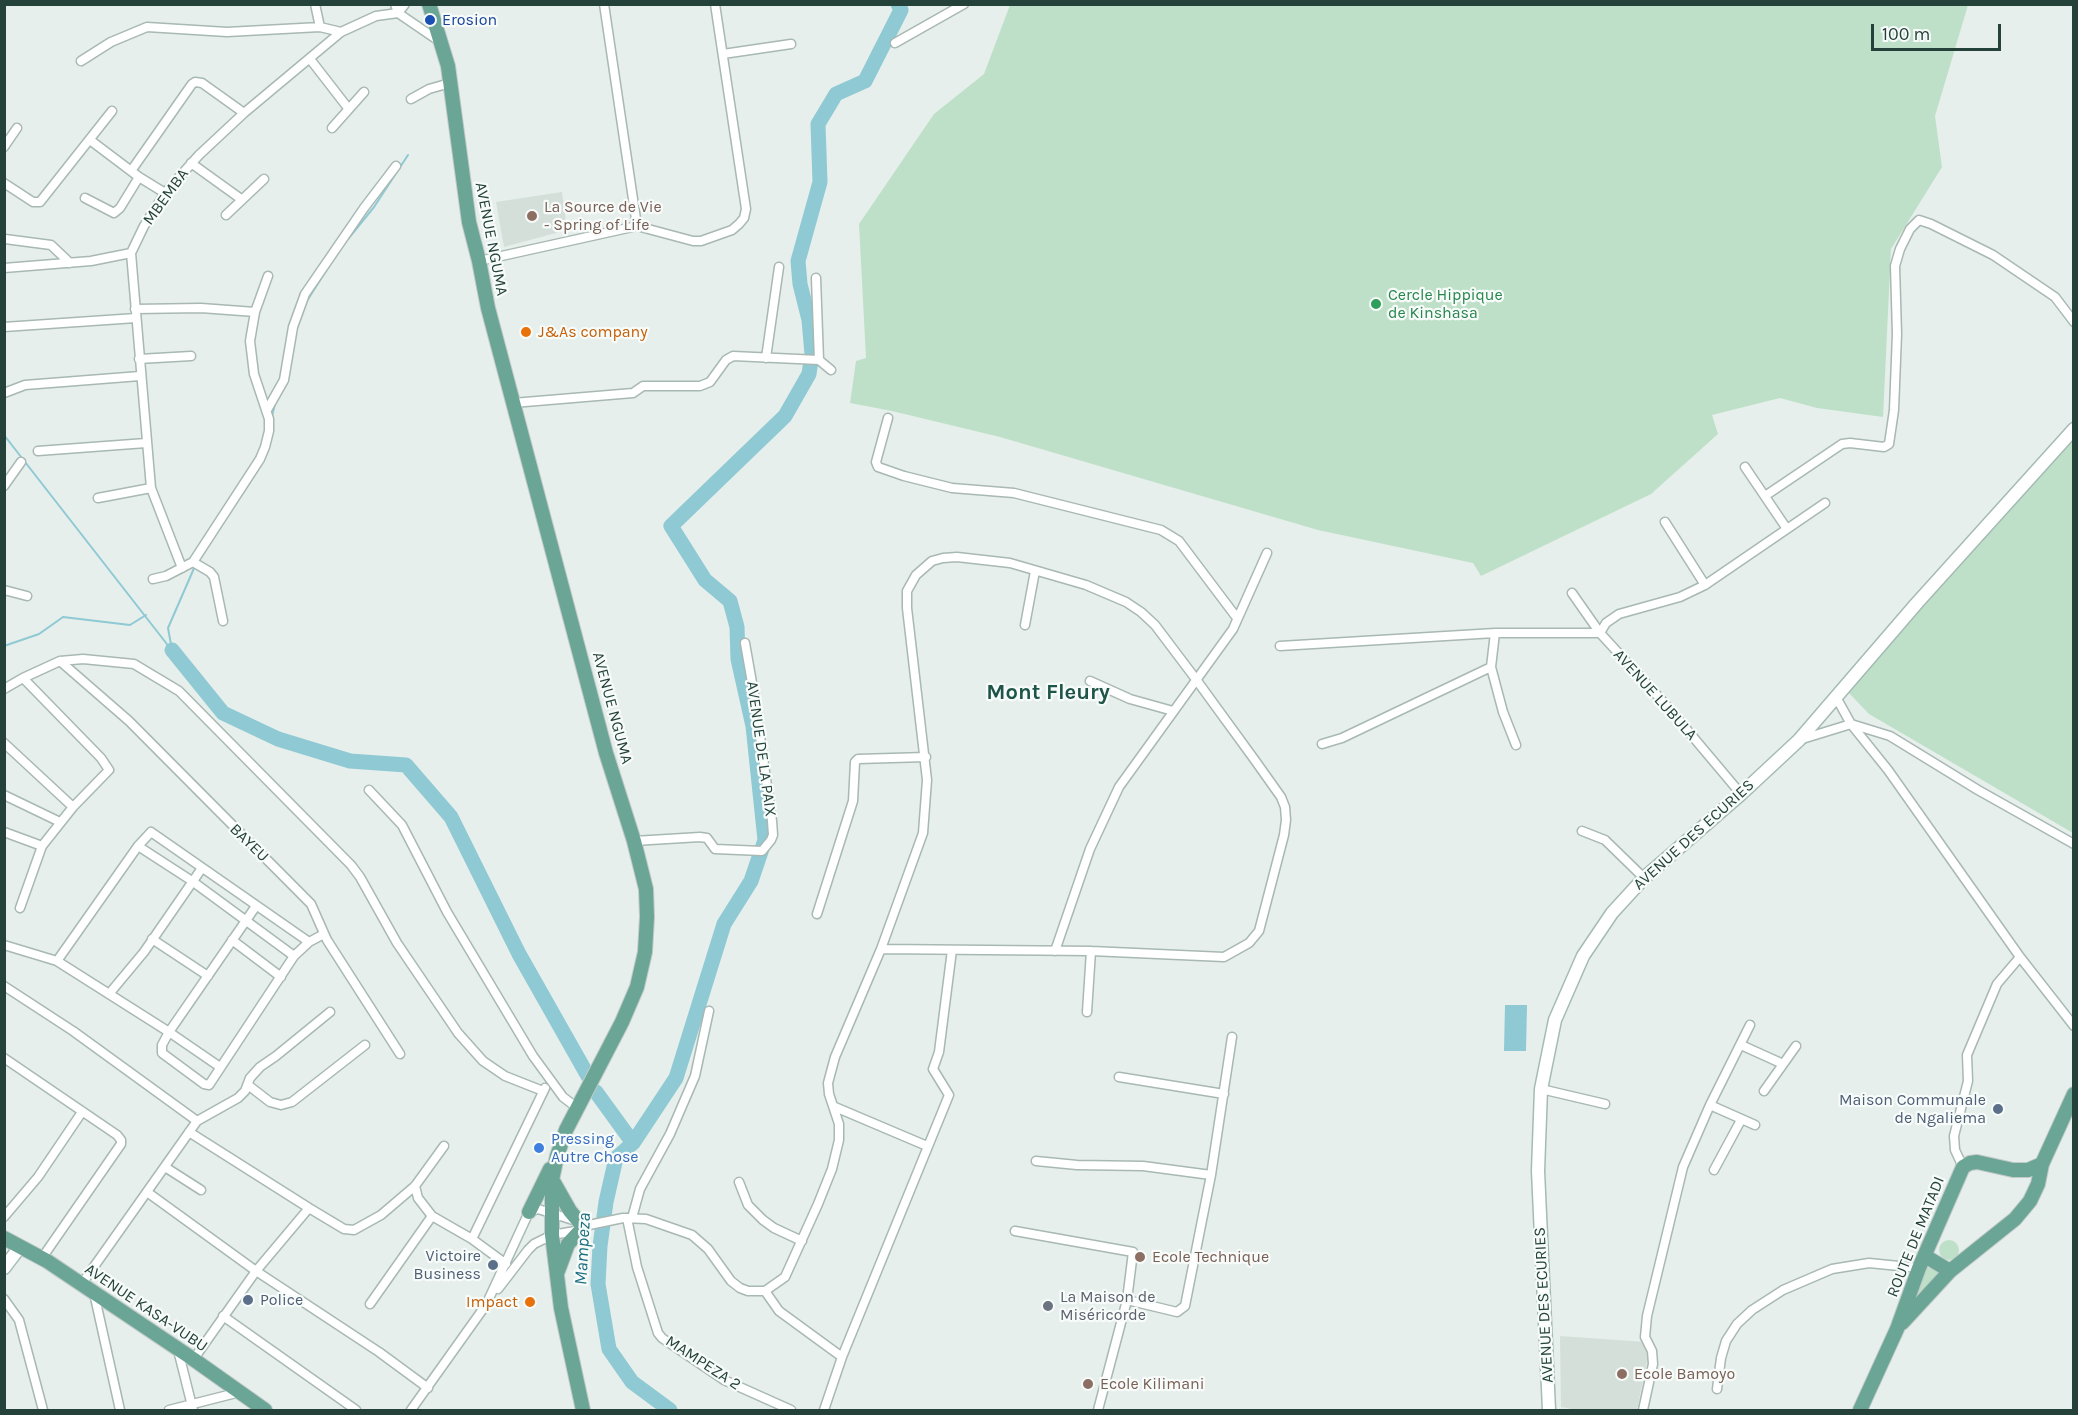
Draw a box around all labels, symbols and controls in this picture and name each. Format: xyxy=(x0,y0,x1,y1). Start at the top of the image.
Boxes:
place label: Erosion xyxy=(442,10,497,30)
scale bar xyxy=(1874,12,2004,50)
marker: Erosion xyxy=(423,13,437,27)
text: 100 m xyxy=(1882,23,1930,45)
street label: MBEMBA xyxy=(139,165,193,229)
street label: AVENUE NGUMA xyxy=(471,181,511,297)
place label: La Source de Vie - Spring of Life xyxy=(544,197,662,235)
marker: La Source de Vie - Spring of Life xyxy=(525,209,539,223)
place label: Cercle Hippique de Kinshasa xyxy=(1388,285,1503,323)
marker: Cercle Hippique de Kinshasa xyxy=(1369,297,1383,311)
place label: J&As company xyxy=(538,322,648,342)
marker: J&As company xyxy=(519,325,533,339)
street label: AVENUE LUBULA xyxy=(1609,646,1701,744)
street label: AVENUE NGUMA xyxy=(588,650,636,766)
street label: AVENUE DE LA PAIX xyxy=(742,680,780,818)
district label: Mont Fleury xyxy=(986,680,1110,706)
street label: AVENUE DES ECURIES xyxy=(1630,776,1758,894)
street label: BAYEU xyxy=(225,820,273,866)
place label: Maison Communale de Ngaliema xyxy=(1839,1090,1986,1128)
marker: Maison Communale de Ngaliema xyxy=(1991,1102,2005,1116)
place label: Pressing Autre Chose xyxy=(551,1129,639,1167)
marker: Pressing Autre Chose xyxy=(532,1141,546,1155)
street label: ROUTE DE MATADI xyxy=(1883,1174,1949,1300)
water label: Mampeza xyxy=(570,1212,596,1286)
street label: AVENUE DES ECURIES xyxy=(1530,1227,1558,1383)
place label: Victoire Business xyxy=(414,1246,481,1284)
place label: Ecole Technique xyxy=(1152,1247,1269,1267)
marker: Ecole Technique xyxy=(1133,1250,1147,1264)
marker: Victoire Business xyxy=(486,1258,500,1272)
street label: AVENUE KASA-VUBU xyxy=(81,1260,211,1356)
place label: La Maison de Miséricorde xyxy=(1060,1287,1156,1325)
place label: Police xyxy=(260,1290,303,1310)
place label: Impact xyxy=(466,1292,518,1312)
marker: Police xyxy=(241,1293,255,1307)
marker: Impact xyxy=(523,1295,537,1309)
marker: La Maison de Miséricorde xyxy=(1041,1299,1055,1313)
street label: MAMPEZA 2 xyxy=(662,1332,744,1394)
place label: Ecole Bamoyo xyxy=(1634,1364,1735,1384)
marker: Ecole Bamoyo xyxy=(1615,1367,1629,1381)
place label: Ecole Kilimani xyxy=(1100,1374,1204,1394)
marker: Ecole Kilimani xyxy=(1081,1377,1095,1391)

